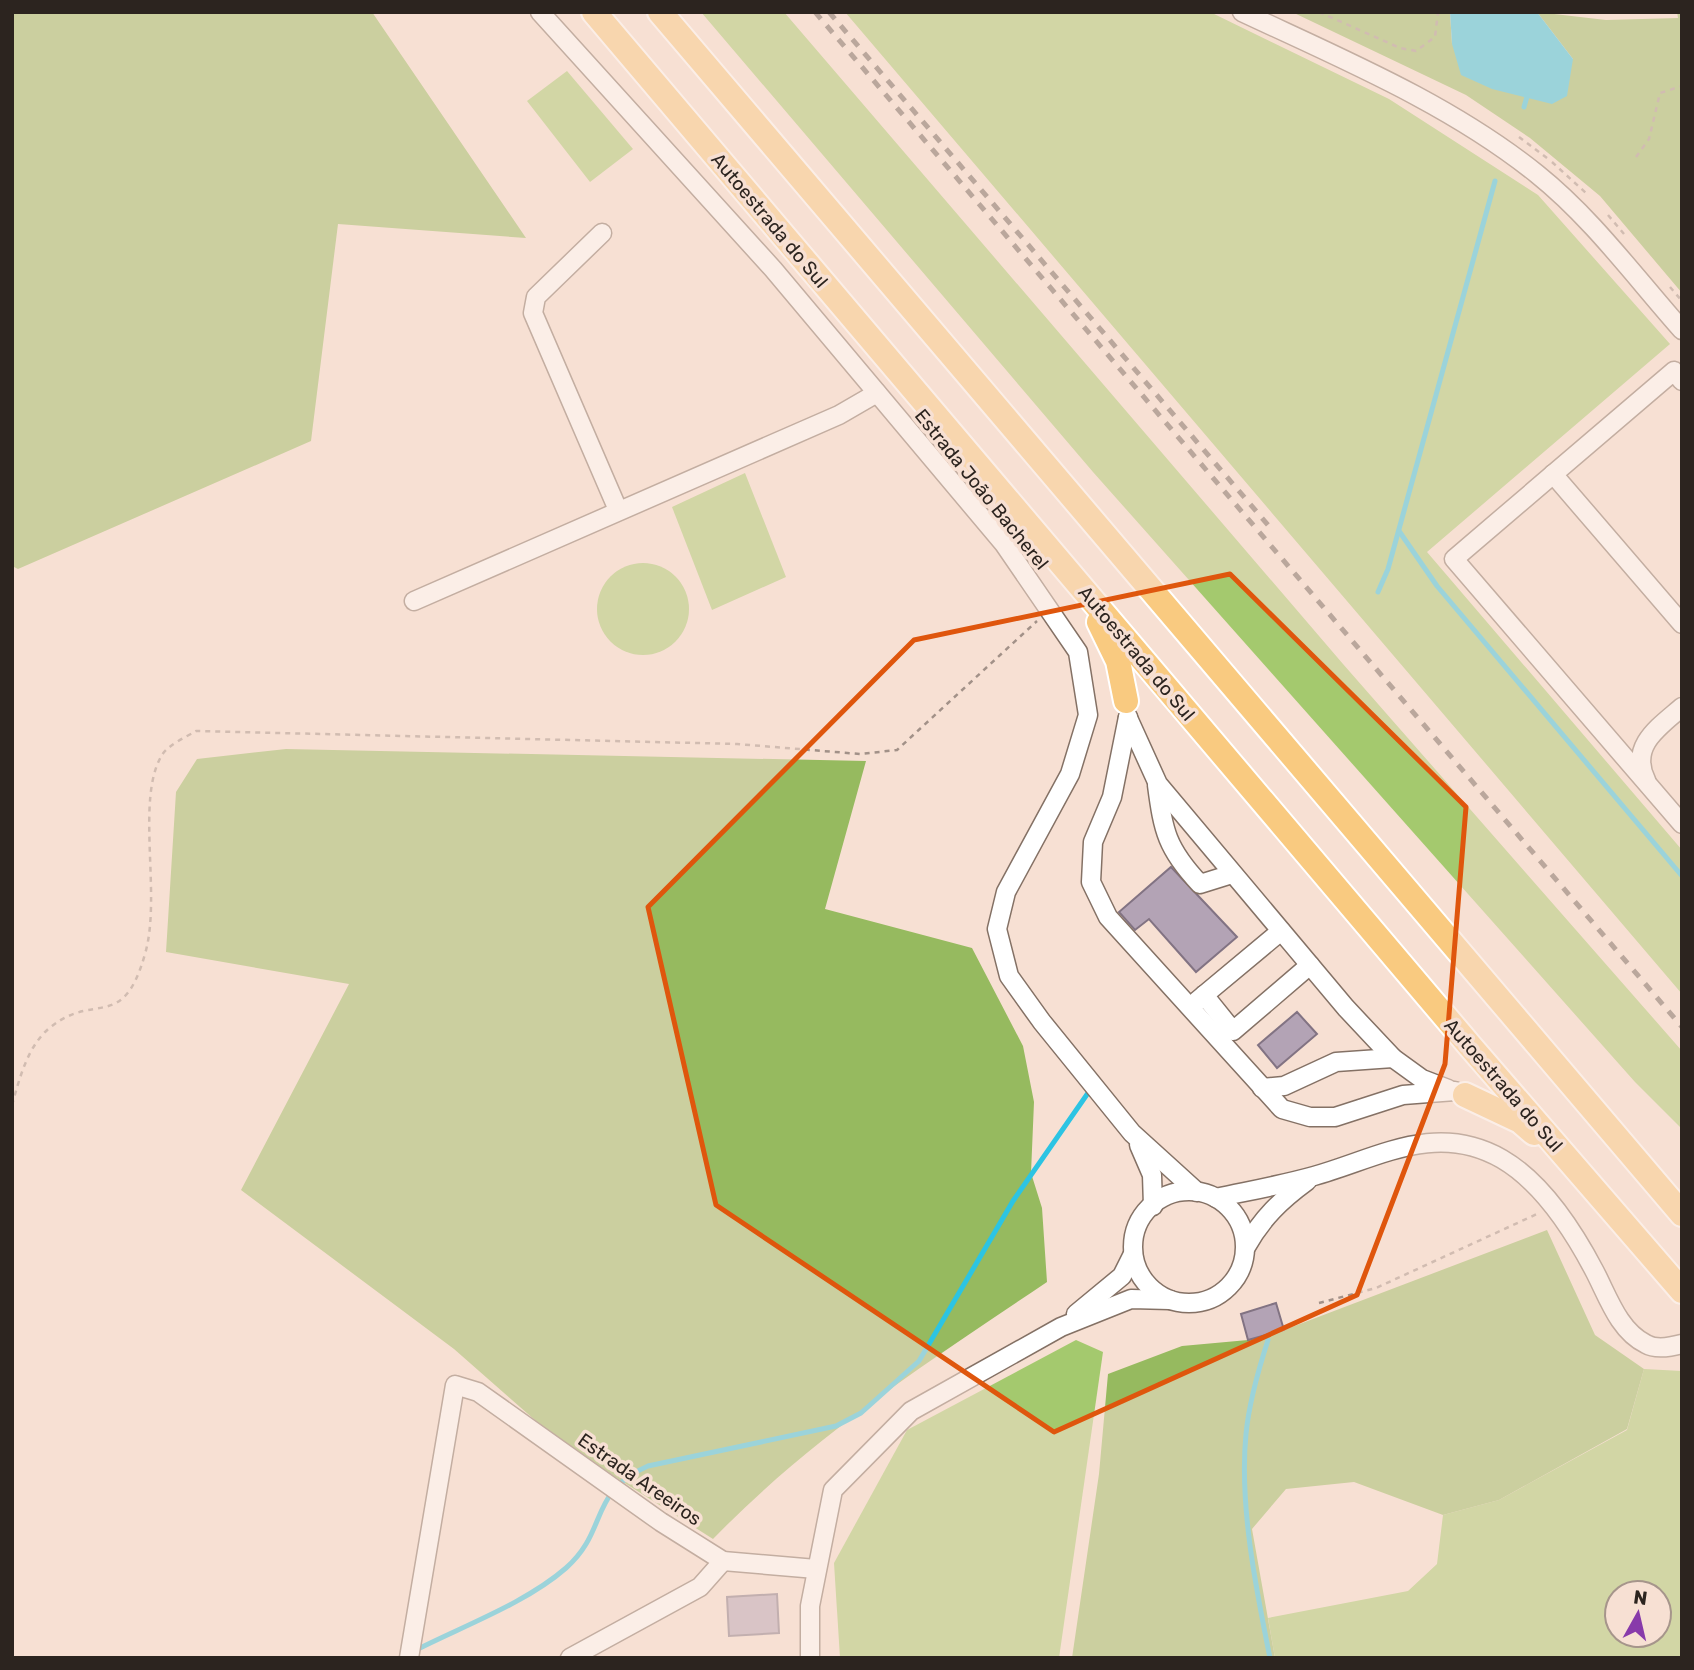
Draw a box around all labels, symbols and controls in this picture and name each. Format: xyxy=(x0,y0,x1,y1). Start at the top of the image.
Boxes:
street label: Autoestrada do Sul xyxy=(707,148,833,292)
street label: Estrada João Bacherel xyxy=(910,404,1053,574)
street label: Autoestrada do Sul xyxy=(1074,581,1200,725)
street label: Autoestrada do Sul xyxy=(1440,1014,1568,1157)
street label: Estrada Areeiros xyxy=(574,1428,706,1531)
north arrow xyxy=(1603,1579,1673,1649)
text: N xyxy=(1632,1585,1649,1610)

